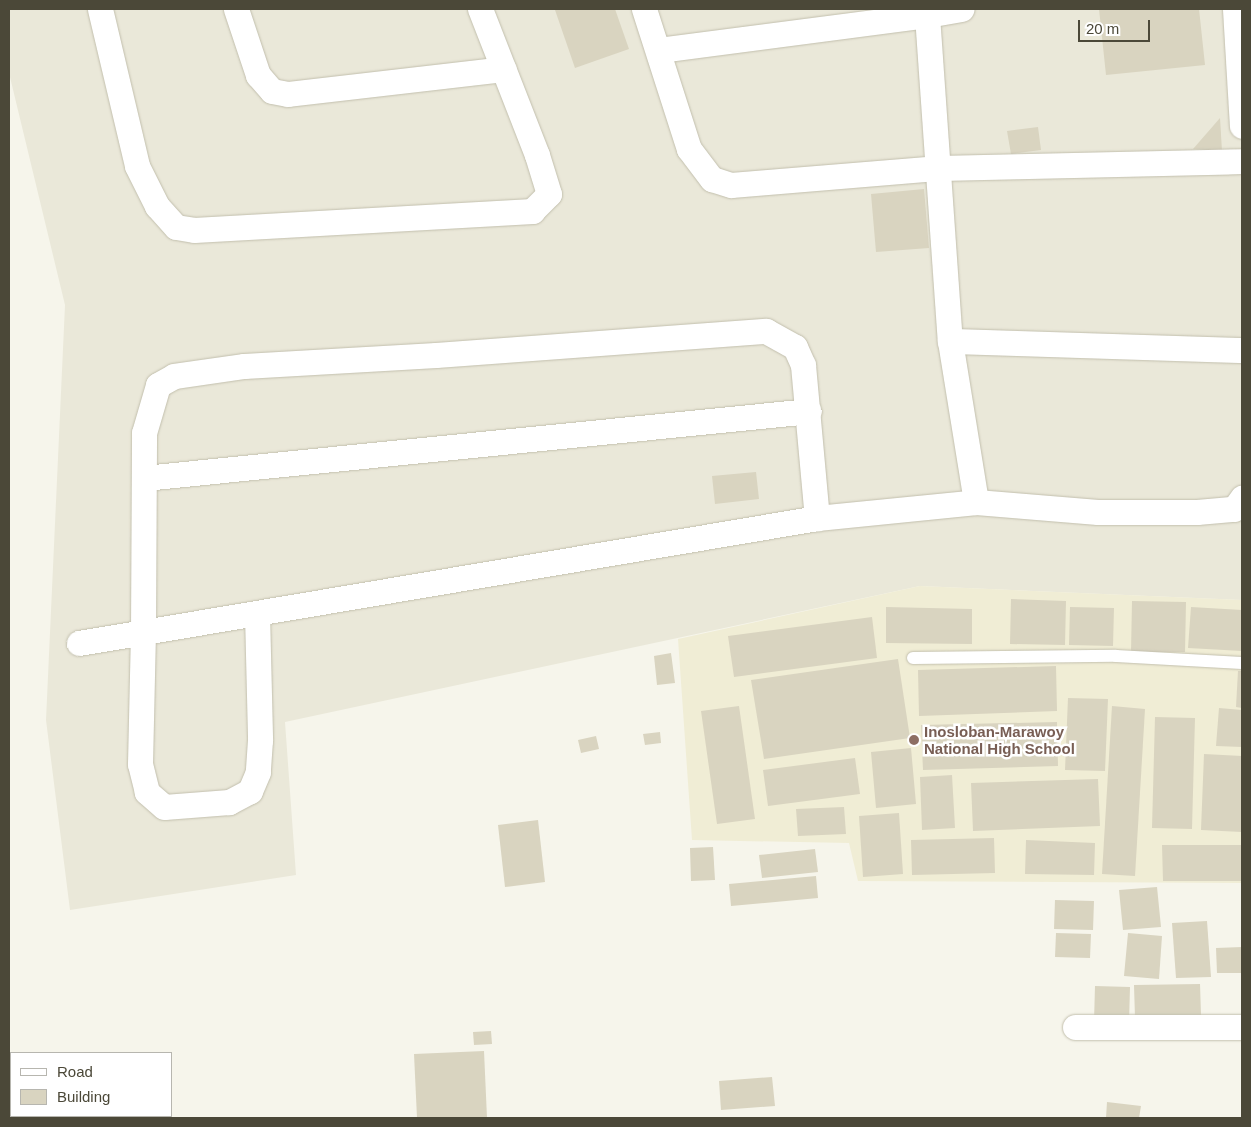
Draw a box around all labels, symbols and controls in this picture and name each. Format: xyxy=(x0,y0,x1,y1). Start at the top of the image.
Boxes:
scale bar xyxy=(1081,10,1154,42)
text: 20 m xyxy=(1086,20,1119,37)
place label: Inosloban-Marawoy National High School xyxy=(924,722,1075,757)
marker: Inosloban-Marawoy National High School xyxy=(908,734,920,746)
legend xyxy=(10,1052,172,1117)
text: Road xyxy=(57,1063,93,1080)
text: Building xyxy=(57,1088,110,1105)

